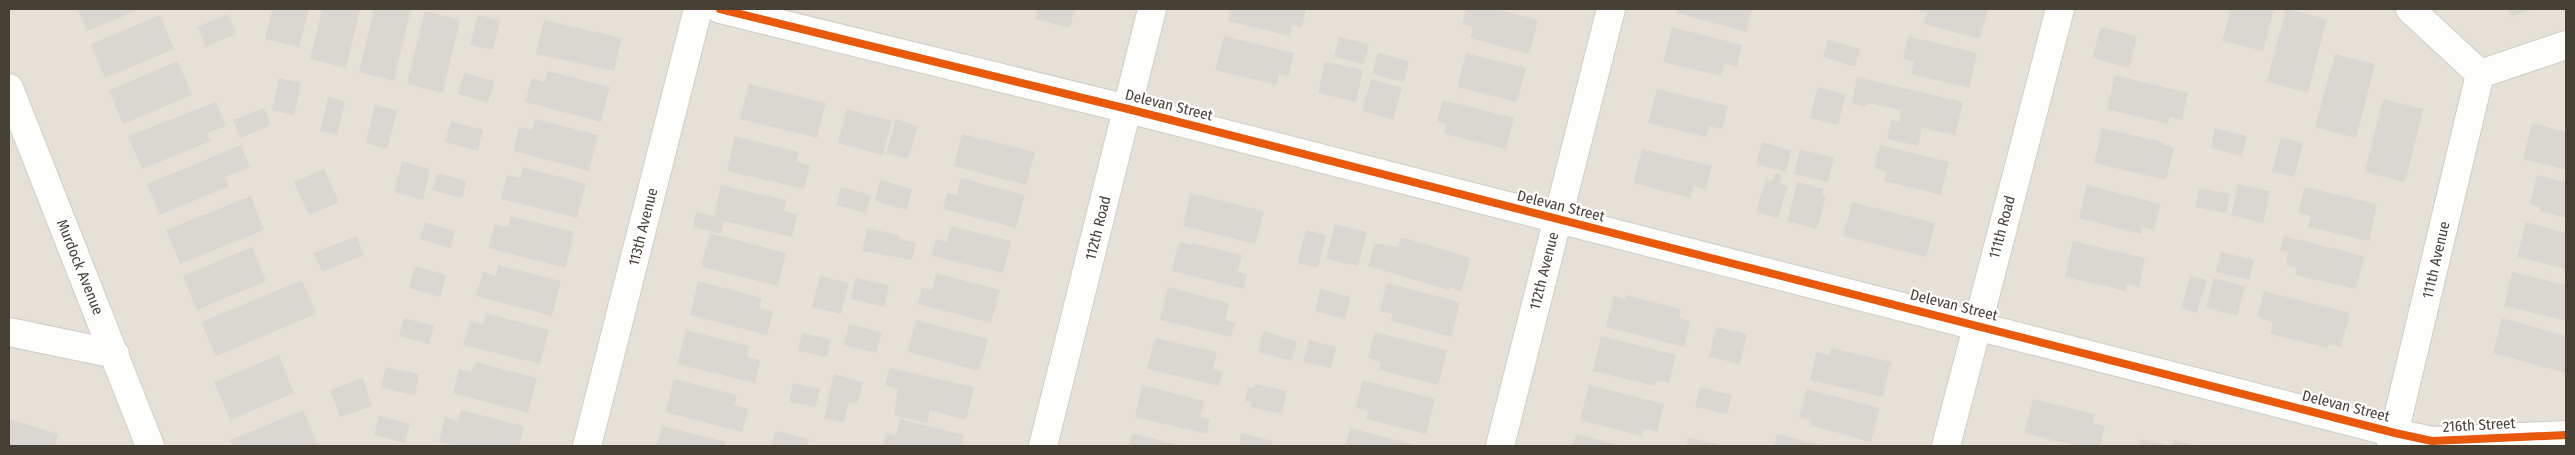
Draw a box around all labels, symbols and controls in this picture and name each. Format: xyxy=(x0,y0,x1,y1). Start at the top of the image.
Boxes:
street label: Delevan Street xyxy=(1123,85,1215,125)
street label: 113th Avenue xyxy=(625,186,661,268)
street label: Delevan Street xyxy=(1515,186,1607,226)
street label: 111th Road xyxy=(1985,193,2019,261)
street label: 112th Road xyxy=(1081,194,1115,262)
street label: Murdock Avenue xyxy=(53,217,107,317)
street label: 111th Avenue xyxy=(2418,220,2454,300)
street label: 112th Avenue xyxy=(1526,230,1562,312)
street label: Delevan Street xyxy=(1908,285,2000,325)
street label: Delevan Street xyxy=(2300,386,2392,426)
street label: 216th Street xyxy=(2442,414,2516,436)

